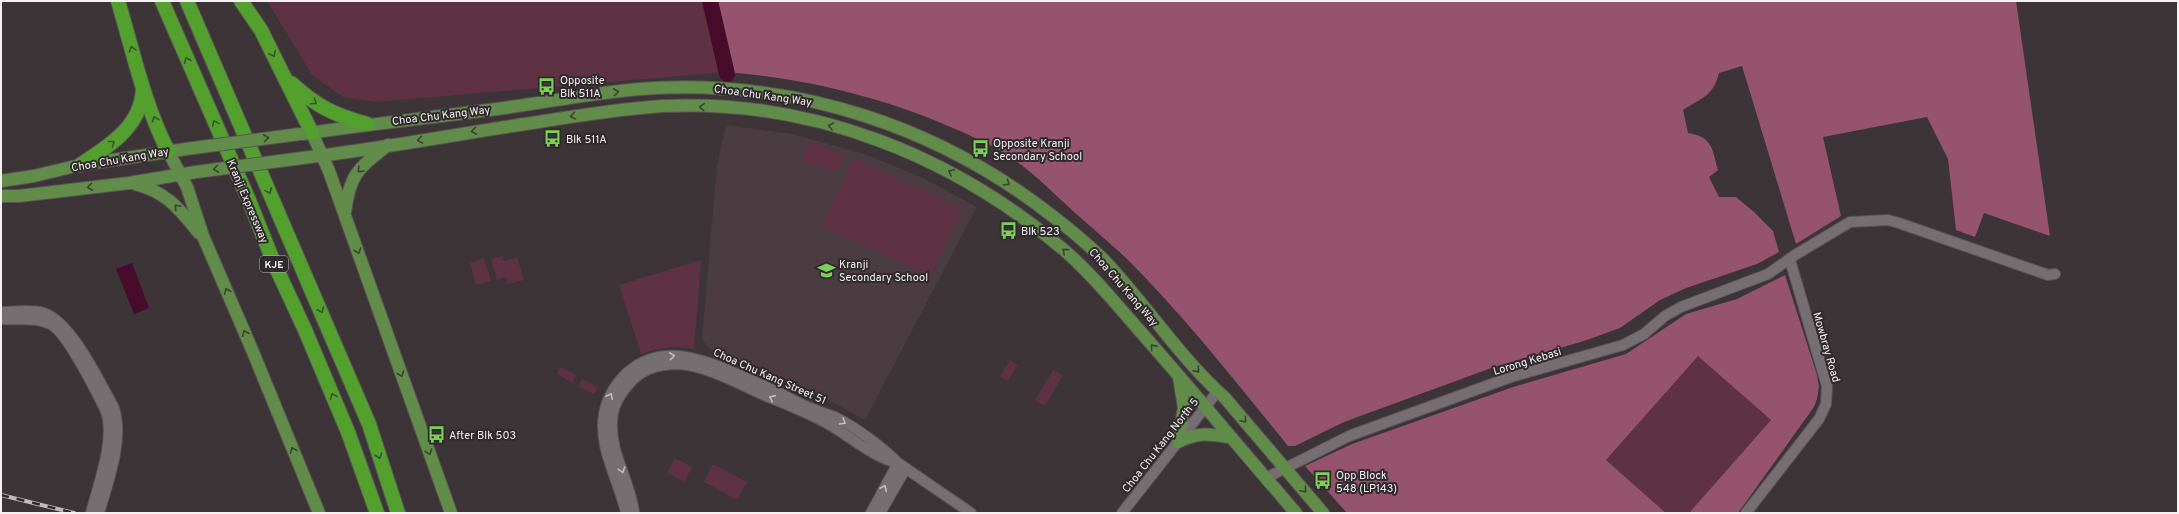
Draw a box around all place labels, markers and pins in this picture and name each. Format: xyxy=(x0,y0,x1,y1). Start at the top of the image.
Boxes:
place label: Opposite Blk 511A xyxy=(560,74,605,101)
bus stop icon: Opposite Blk 511A xyxy=(537,76,557,96)
bus stop icon: Blk 511A xyxy=(543,129,563,149)
place label: Blk 511A xyxy=(566,133,607,147)
place label: Opposite Kranji Secondary School xyxy=(993,137,1082,164)
bus stop icon: Opposite Kranji Secondary School xyxy=(970,139,990,159)
bus stop icon: Blk 523 xyxy=(998,221,1018,241)
place label: Blk 523 xyxy=(1021,225,1060,239)
place label: Kranji Secondary School xyxy=(839,258,928,285)
school or university icon: Kranji Secondary School xyxy=(816,260,836,280)
bus stop icon: After Blk 503 xyxy=(426,425,446,445)
place label: After Blk 503 xyxy=(449,429,516,443)
place label: Opp Block 548 (LP143) xyxy=(1336,469,1397,496)
bus stop icon: Opp Block 548 (LP143) xyxy=(1313,471,1333,491)

